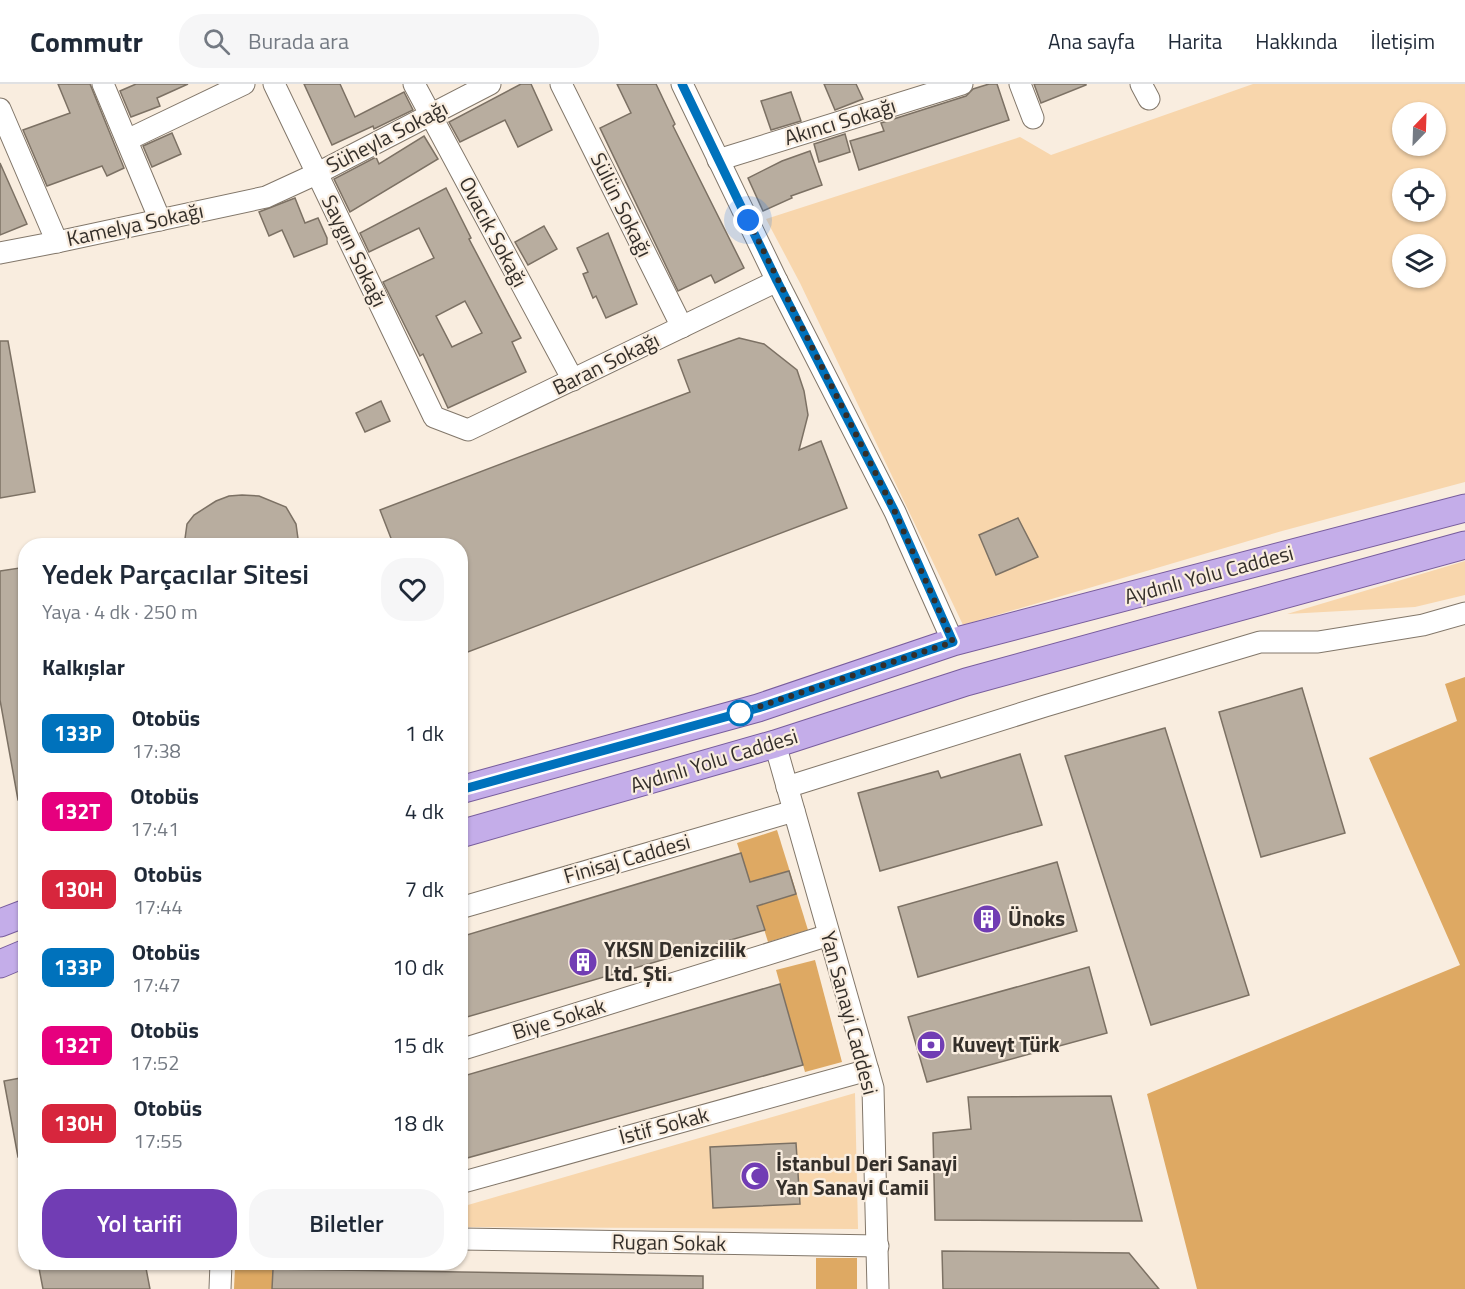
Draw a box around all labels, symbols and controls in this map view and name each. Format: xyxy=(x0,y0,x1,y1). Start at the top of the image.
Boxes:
search box xyxy=(179,14,599,68)
text: Commutr xyxy=(30,20,143,63)
text: Burada ara xyxy=(248,24,349,58)
icon: search xyxy=(200,25,233,58)
text: Ana sayfa xyxy=(1048,25,1135,57)
text: Harita xyxy=(1168,25,1222,57)
text: Hakkında xyxy=(1255,25,1338,57)
text: İletişim xyxy=(1371,25,1435,57)
street label: Akıncı Sokağı xyxy=(780,89,899,153)
street label: Süheyla Sokağı xyxy=(320,92,453,180)
north arrow xyxy=(1392,102,1446,156)
map controls xyxy=(1392,102,1446,288)
street label: Sülün Sokağı xyxy=(583,147,661,262)
button: locate xyxy=(1392,168,1446,222)
street label: Ovacık Sokağı xyxy=(451,171,536,293)
street label: Saygın Sokağı xyxy=(314,189,396,312)
street label: Kamelya Sokağı xyxy=(63,194,206,254)
your location xyxy=(733,205,763,235)
button: layers xyxy=(1392,234,1446,288)
street label: Baran Sokağı xyxy=(547,323,664,403)
street label: Aydınlı Yolu Caddesi xyxy=(1121,536,1297,612)
text: Yedek Parçacılar Sitesi xyxy=(42,552,309,595)
button: heart xyxy=(381,558,444,621)
text: Yaya · 4 dk · 250 m xyxy=(42,596,198,627)
text: Kalkışlar xyxy=(42,650,125,684)
unlabelled marker xyxy=(727,700,753,726)
text: Otobüs xyxy=(132,701,200,735)
text: 1 dk xyxy=(405,716,444,750)
text: 133P xyxy=(54,717,102,749)
street label: Aydınlı Yolu Caddesi xyxy=(626,719,802,801)
text: 17:38 xyxy=(132,735,181,766)
text: Otobüs xyxy=(130,779,199,813)
text: 4 dk xyxy=(405,794,444,828)
text: 132T xyxy=(54,795,100,827)
text: 17:41 xyxy=(130,813,179,844)
street label: Finisaj Caddesi xyxy=(560,825,694,891)
text: Otobüs xyxy=(134,857,202,891)
text: 7 dk xyxy=(405,872,444,906)
text: 130H xyxy=(54,873,104,905)
text: 17:44 xyxy=(134,891,183,922)
place label: Ünoks xyxy=(1008,902,1065,934)
building icon: Ünoks xyxy=(971,903,1003,935)
street label: Yan Sanayi Caddesi xyxy=(813,927,887,1098)
place label: YKSN Denizcilik Ltd. Şti. xyxy=(604,933,746,989)
text: Otobüs xyxy=(132,935,200,969)
building icon: YKSN Denizcilik Ltd. Şti. xyxy=(567,946,599,978)
text: 10 dk xyxy=(392,950,444,984)
text: 133P xyxy=(54,951,102,983)
text: 17:47 xyxy=(132,969,181,1000)
street label: Biye Sokak xyxy=(508,989,609,1047)
text: Otobüs xyxy=(130,1013,199,1047)
text: 15 dk xyxy=(392,1028,444,1062)
place label: Kuveyt Türk xyxy=(952,1028,1060,1060)
text: 132T xyxy=(54,1029,100,1061)
bank icon: Kuveyt Türk xyxy=(915,1029,947,1061)
text: 17:52 xyxy=(130,1047,179,1078)
text: Otobüs xyxy=(134,1091,202,1125)
street label: İstif Sokak xyxy=(615,1098,712,1152)
text: 18 dk xyxy=(392,1106,444,1140)
text: 130H xyxy=(54,1107,104,1139)
text: 17:55 xyxy=(134,1125,183,1156)
place label: İstanbul Deri Sanayi Yan Sanayi Camii xyxy=(776,1147,957,1203)
mosque icon: İstanbul Deri Sanayi Yan Sanayi Camii xyxy=(739,1160,771,1192)
button: Yol tarifi xyxy=(42,1189,237,1258)
button: Biletler xyxy=(249,1189,444,1258)
street label: Rugan Sokak xyxy=(612,1225,726,1259)

